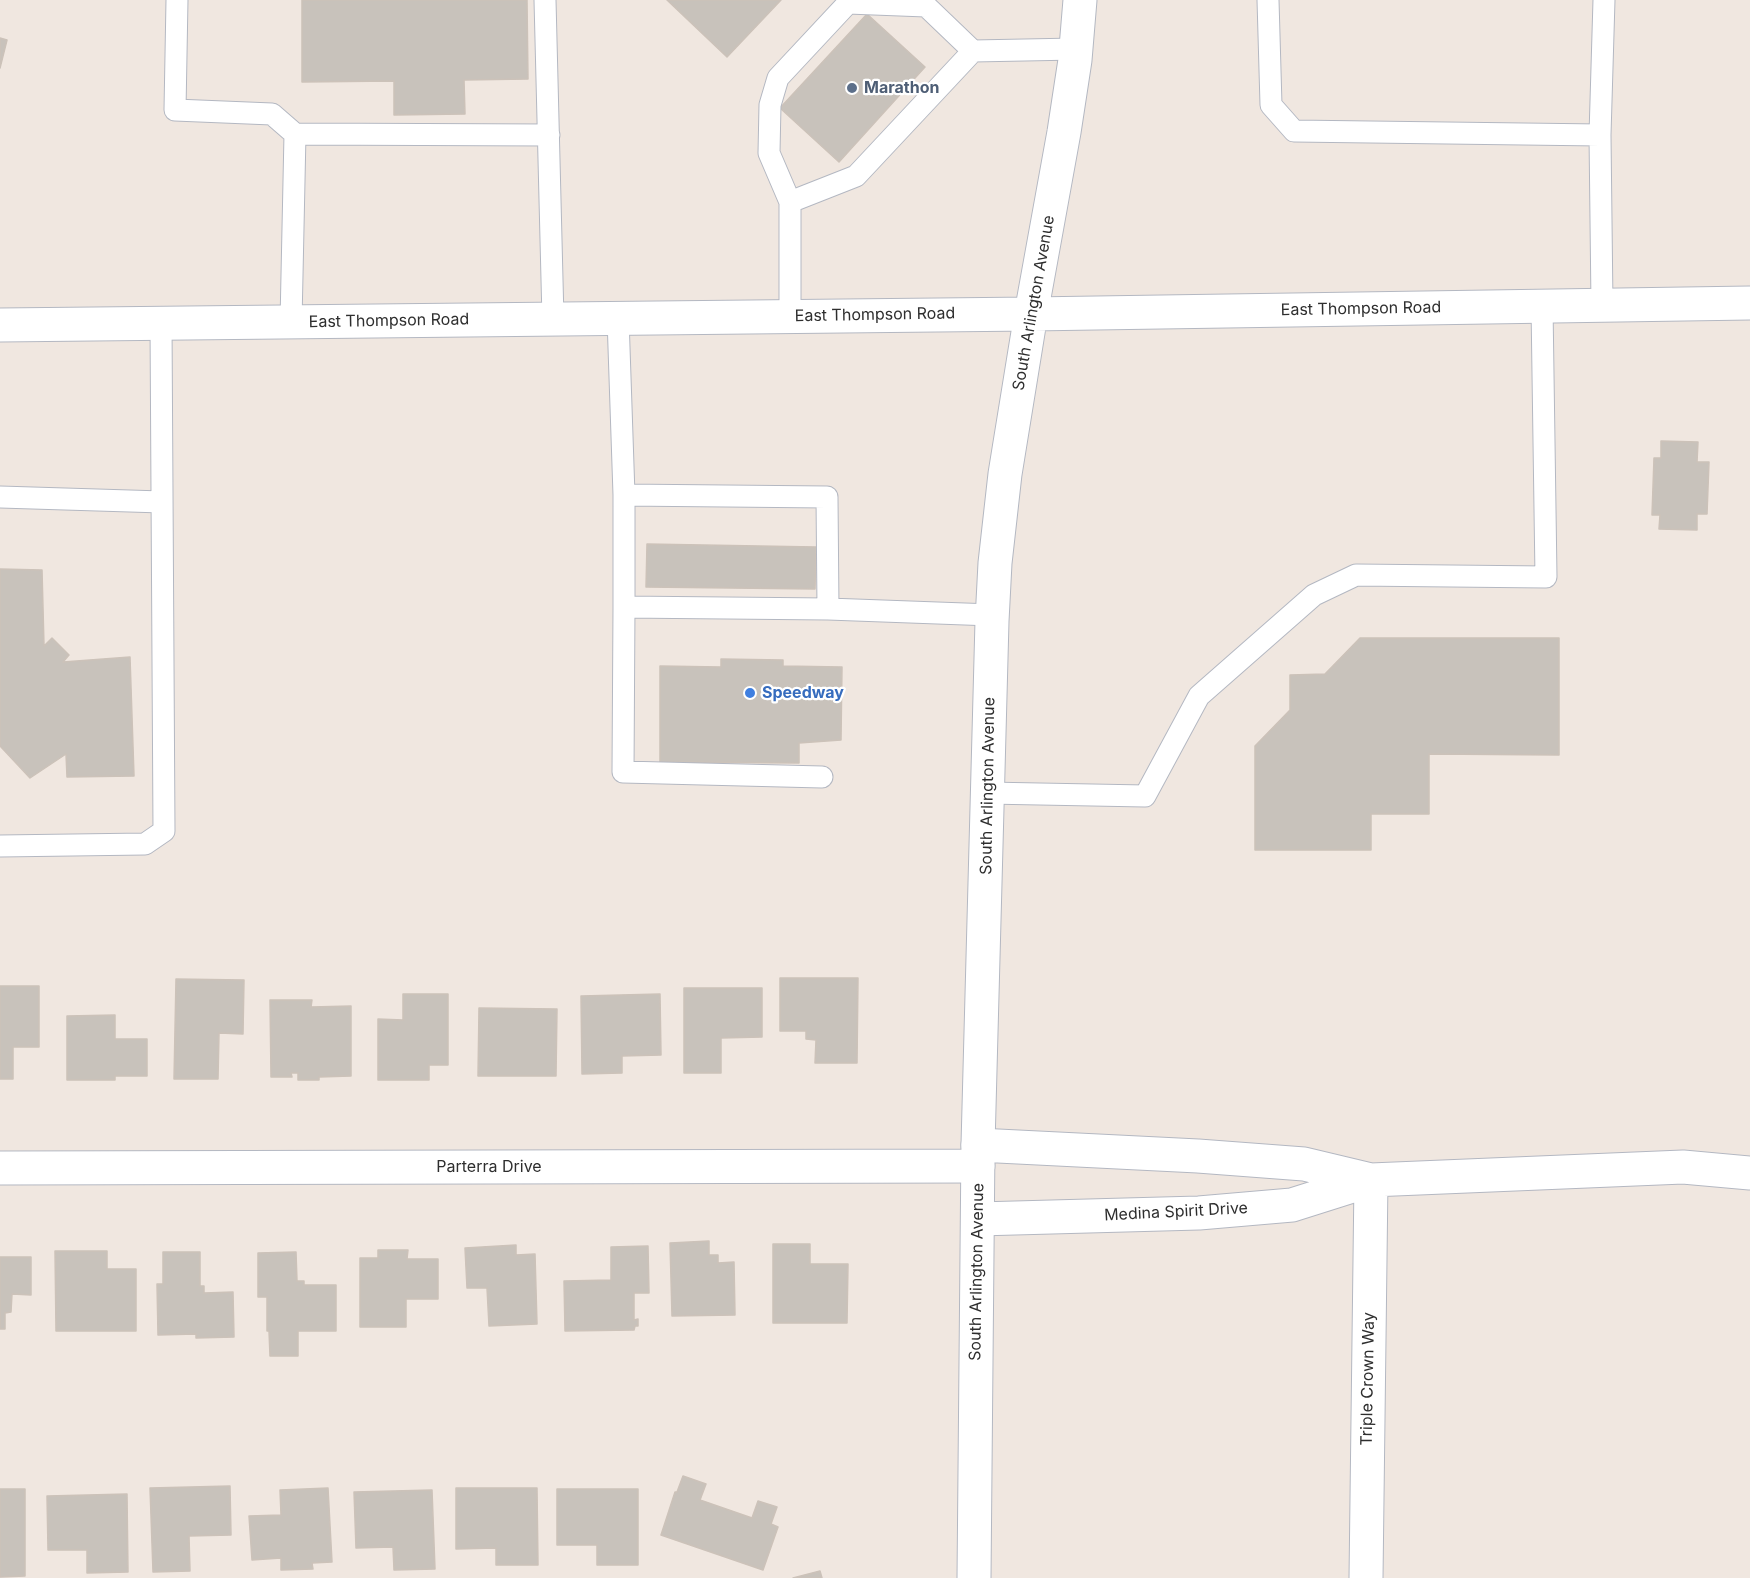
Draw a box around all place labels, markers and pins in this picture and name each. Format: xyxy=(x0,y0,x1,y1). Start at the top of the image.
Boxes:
place label: Marathon xyxy=(864,78,939,98)
marker: Marathon xyxy=(845,81,859,95)
place label: Speedway xyxy=(762,683,844,703)
marker: Speedway xyxy=(743,686,757,700)

